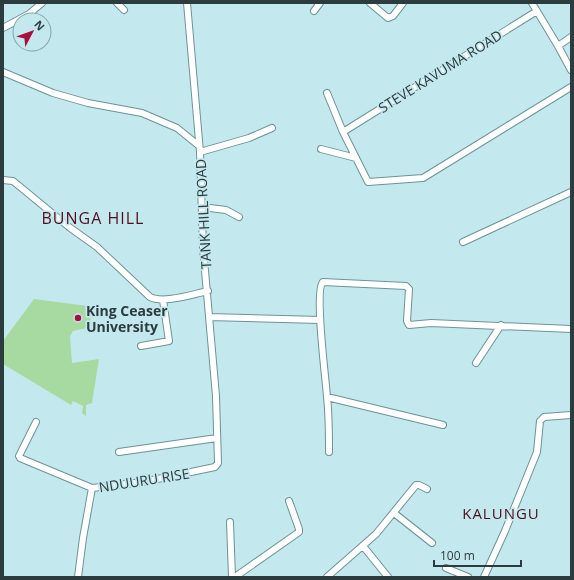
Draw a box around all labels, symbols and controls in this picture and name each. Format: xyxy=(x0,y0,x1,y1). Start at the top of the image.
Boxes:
north arrow xyxy=(12,12,52,52)
text: N xyxy=(31,17,49,33)
street label: STEVE KAVUMA ROAD xyxy=(375,25,505,117)
street label: TANK HILL ROAD xyxy=(191,158,215,270)
district label: BUNGA HILL xyxy=(42,207,144,229)
place label: King Ceaser University xyxy=(86,301,168,336)
marker: King Ceaser University xyxy=(73,313,83,323)
street label: NDUURU RISE xyxy=(97,463,191,497)
district label: KALUNGU xyxy=(462,503,540,523)
scale bar xyxy=(434,542,521,568)
text: 100 m xyxy=(440,547,475,564)

